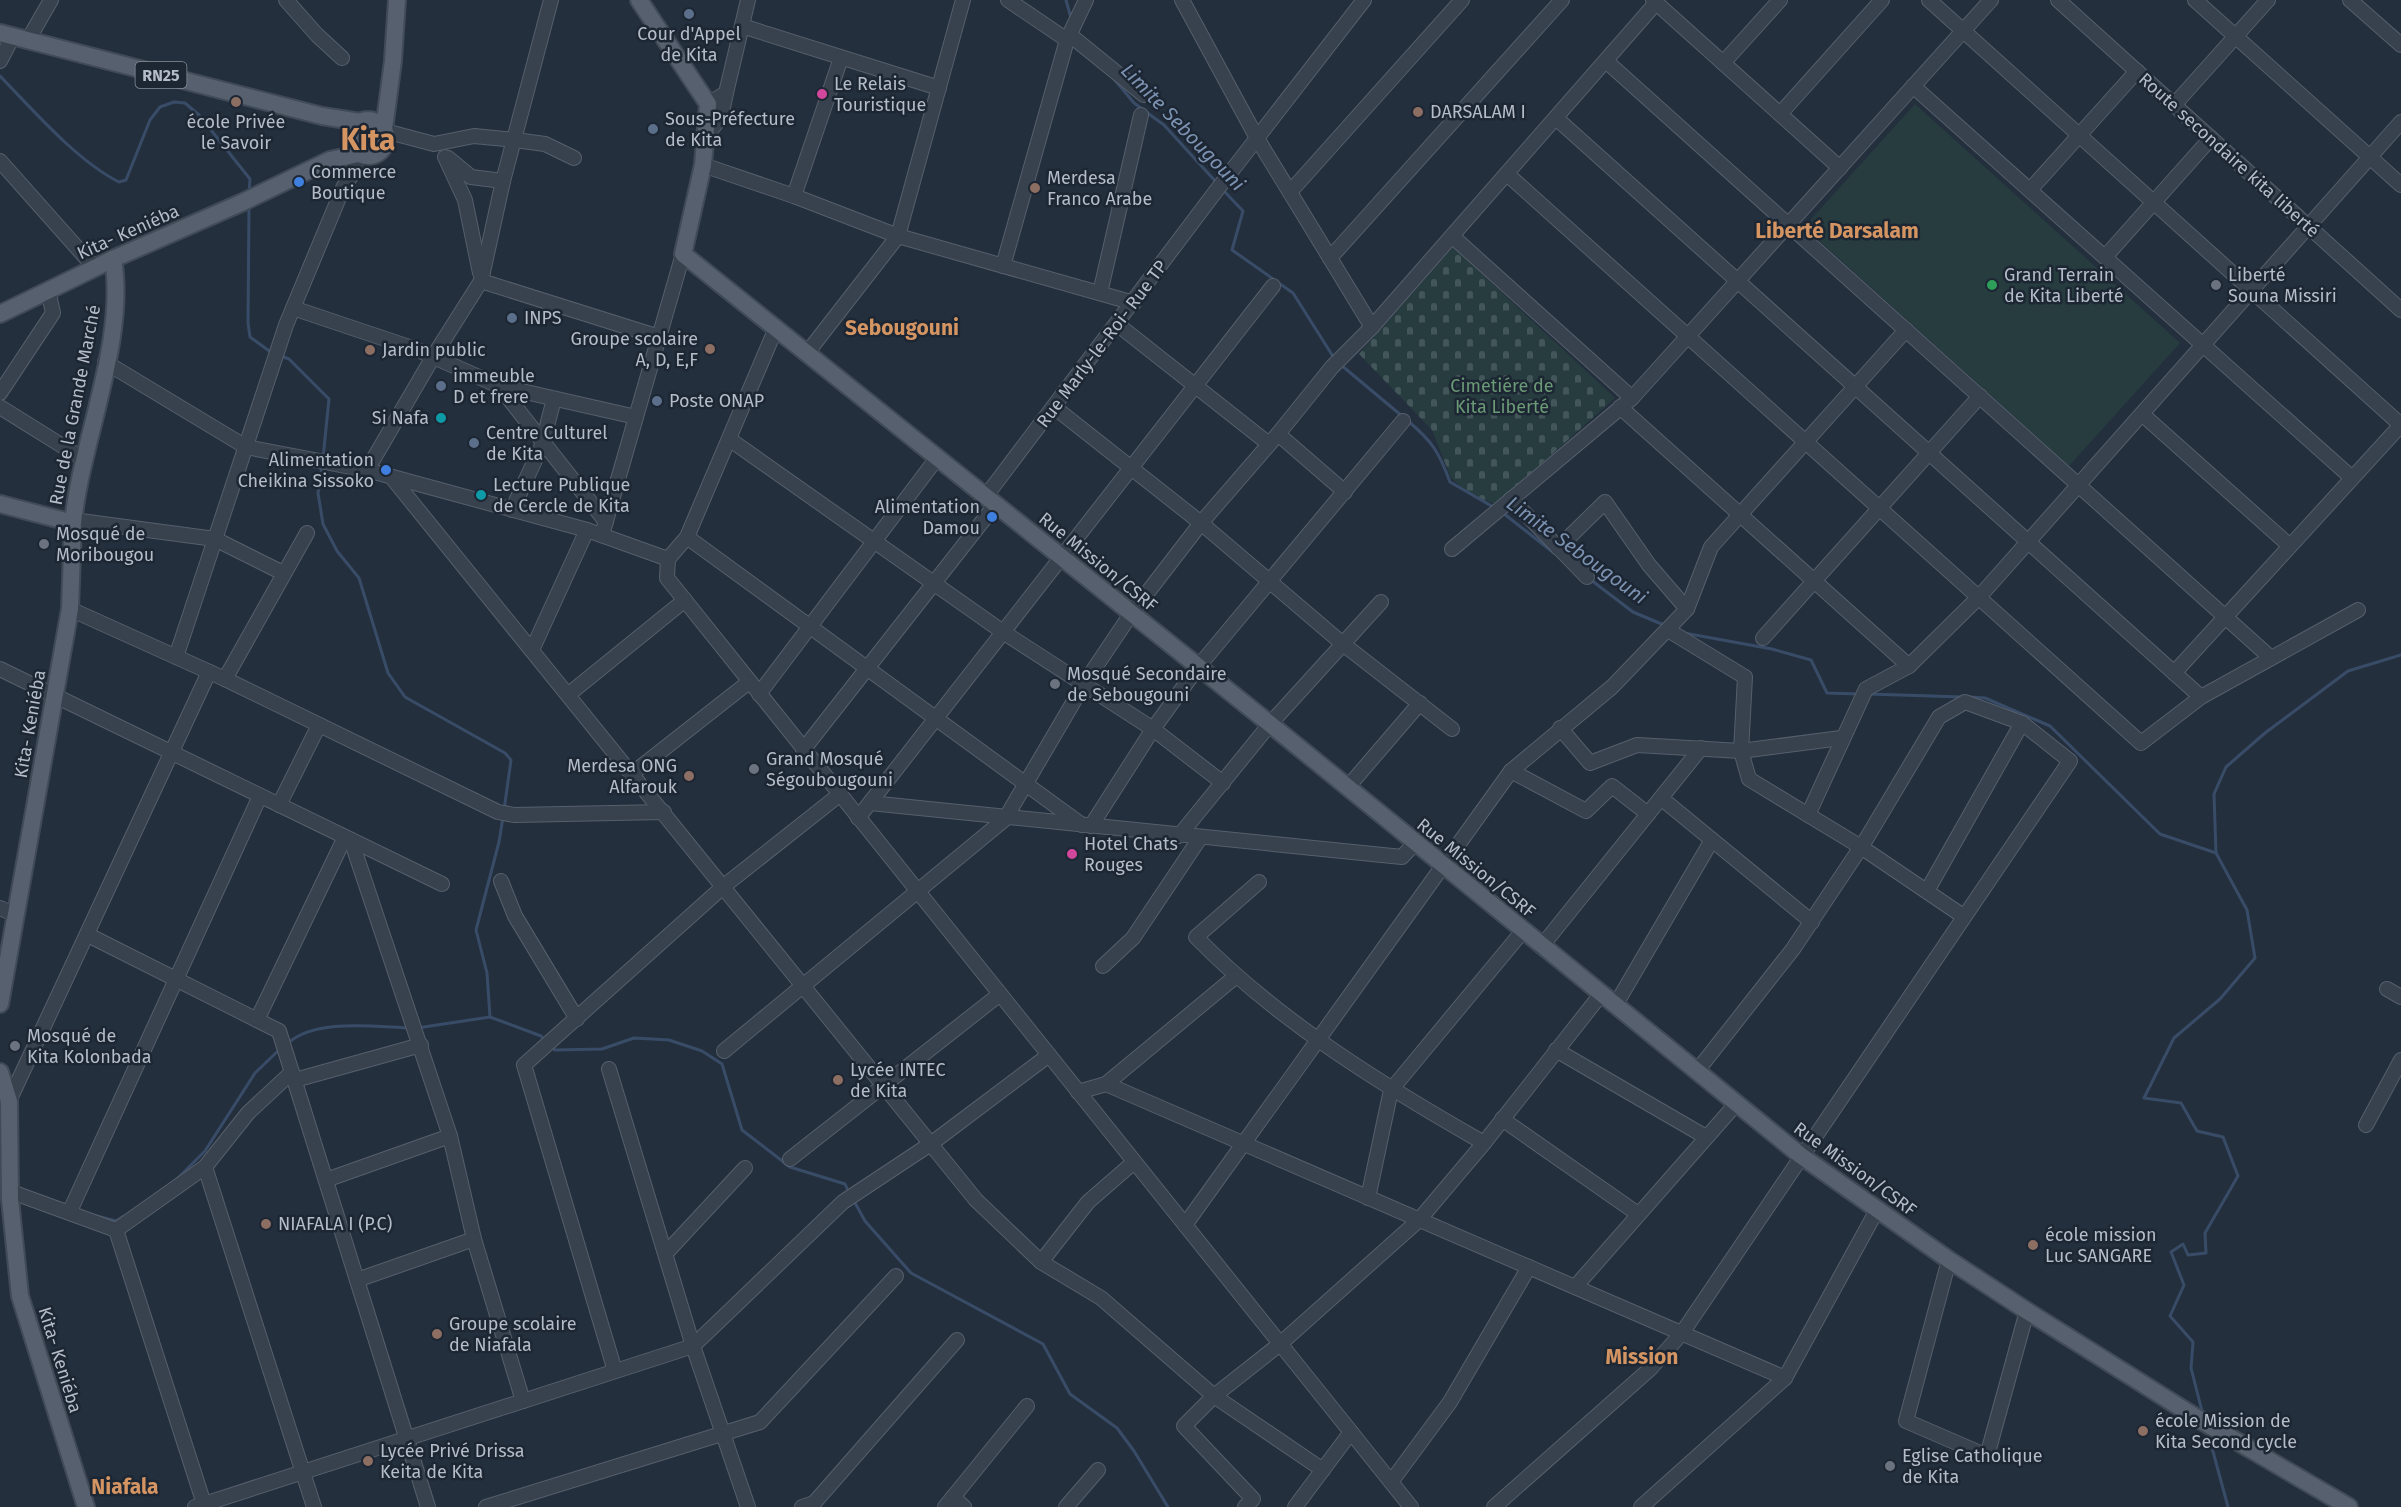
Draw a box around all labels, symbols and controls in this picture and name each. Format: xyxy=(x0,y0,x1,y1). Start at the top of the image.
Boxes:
marker: Cour d'Appel de Kita xyxy=(682,7,696,21)
place label: Cour d'Appel de Kita xyxy=(637,23,741,66)
water label: Limite Sebougouni xyxy=(1116,58,1250,196)
road number: RN25 xyxy=(136,62,186,88)
street label: Route secondaire kita liberté xyxy=(2134,68,2324,242)
place label: Le Relais Touristique xyxy=(834,73,926,116)
marker: Le Relais Touristique xyxy=(815,87,829,101)
marker: école Privée le Savoir xyxy=(229,95,243,109)
place label: DARSALAM I xyxy=(1430,101,1526,123)
marker: DARSALAM I xyxy=(1411,105,1425,119)
place label: Sous-Préfecture de Kita xyxy=(665,108,795,151)
place label: école Privée le Savoir xyxy=(187,111,285,154)
district label: Kita xyxy=(340,122,396,158)
marker: Sous-Préfecture de Kita xyxy=(646,122,660,136)
place label: Commerce Boutique xyxy=(311,161,396,204)
place label: Merdesa Franco Arabe xyxy=(1047,167,1152,210)
marker: Commerce Boutique xyxy=(292,175,306,189)
marker: Merdesa Franco Arabe xyxy=(1028,181,1042,195)
street label: Kita- Keniéba xyxy=(73,200,183,264)
district label: Liberté Darsalam xyxy=(1755,218,1919,244)
street label: Rue Marly-le-Roi- Rue TP xyxy=(1032,256,1172,432)
place label: Grand Terrain de Kita Liberté xyxy=(2004,264,2123,307)
place label: Liberté Souna Missiri xyxy=(2228,264,2337,307)
marker: Grand Terrain de Kita Liberté xyxy=(1985,278,1999,292)
marker: Liberté Souna Missiri xyxy=(2209,278,2223,292)
street label: Rue de la Grande Marché xyxy=(45,303,105,507)
place label: INPS xyxy=(524,307,562,329)
marker: INPS xyxy=(505,311,519,325)
district label: Sebougouni xyxy=(845,315,959,341)
place label: Groupe scolaire A, D, E,F xyxy=(571,328,698,371)
place label: Jardin public xyxy=(382,339,486,361)
marker: Groupe scolaire A, D, E,F xyxy=(703,342,717,356)
marker: Jardin public xyxy=(363,343,377,357)
place label: immeuble D et frere xyxy=(453,365,535,408)
park label: Cimetiére de Kita Liberté xyxy=(1450,375,1554,418)
marker: immeuble D et frere xyxy=(434,379,448,393)
place label: Poste ONAP xyxy=(669,390,764,412)
marker: Poste ONAP xyxy=(650,394,664,408)
place label: Si Nafa xyxy=(372,407,429,429)
marker: Si Nafa xyxy=(434,411,448,425)
place label: Centre Culturel de Kita xyxy=(486,422,608,465)
marker: Centre Culturel de Kita xyxy=(467,436,481,450)
place label: Alimentation Cheikina Sissoko xyxy=(238,449,374,492)
marker: Alimentation Cheikina Sissoko xyxy=(379,463,393,477)
place label: Lecture Publique de Cercle de Kita xyxy=(493,474,630,517)
marker: Lecture Publique de Cercle de Kita xyxy=(474,488,488,502)
water label: Limite Sebougouni xyxy=(1502,491,1652,609)
place label: Alimentation Damou xyxy=(875,496,980,539)
street label: Rue Mission/CSRF xyxy=(1034,507,1162,617)
marker: Alimentation Damou xyxy=(985,510,999,524)
place label: Mosqué de Moribougou xyxy=(56,523,154,566)
marker: Mosqué de Moribougou xyxy=(37,537,51,551)
place label: Mosqué Secondaire de Sebougouni xyxy=(1067,663,1227,706)
street label: Kita- Keniéba xyxy=(10,668,50,780)
marker: Mosqué Secondaire de Sebougouni xyxy=(1048,677,1062,691)
place label: Grand Mosqué Ségoubougouni xyxy=(766,748,893,791)
place label: Merdesa ONG Alfarouk xyxy=(567,755,678,798)
marker: Grand Mosqué Ségoubougouni xyxy=(747,762,761,776)
marker: Merdesa ONG Alfarouk xyxy=(682,769,696,783)
street label: Rue Mission/CSRF xyxy=(1412,813,1540,923)
place label: Hotel Chats Rouges xyxy=(1084,833,1178,876)
marker: Hotel Chats Rouges xyxy=(1065,847,1079,861)
place label: Mosqué de Kita Kolonbada xyxy=(27,1025,152,1068)
marker: Mosqué de Kita Kolonbada xyxy=(8,1039,22,1053)
place label: Lycée INTEC de Kita xyxy=(850,1059,946,1102)
marker: Lycée INTEC de Kita xyxy=(831,1073,845,1087)
street label: Rue Mission/CSRF xyxy=(1789,1117,1921,1221)
place label: NIAFALA I (P.C) xyxy=(278,1213,392,1235)
marker: NIAFALA I (P.C) xyxy=(259,1217,273,1231)
place label: école mission Luc SANGARE xyxy=(2045,1224,2157,1267)
marker: école mission Luc SANGARE xyxy=(2026,1238,2040,1252)
street label: Kita- Keniéba xyxy=(33,1304,87,1416)
place label: Groupe scolaire de Niafala xyxy=(449,1313,576,1356)
marker: Groupe scolaire de Niafala xyxy=(430,1327,444,1341)
district label: Mission xyxy=(1606,1344,1678,1370)
place label: école Mission de Kita Second cycle xyxy=(2155,1410,2297,1453)
marker: école Mission de Kita Second cycle xyxy=(2136,1424,2150,1438)
place label: Lycée Privé Drissa Keita de Kita xyxy=(380,1440,525,1483)
place label: Eglise Catholique de Kita xyxy=(1902,1445,2043,1488)
marker: Lycée Privé Drissa Keita de Kita xyxy=(361,1454,375,1468)
marker: Eglise Catholique de Kita xyxy=(1883,1459,1897,1473)
district label: Niafala xyxy=(91,1474,159,1500)

